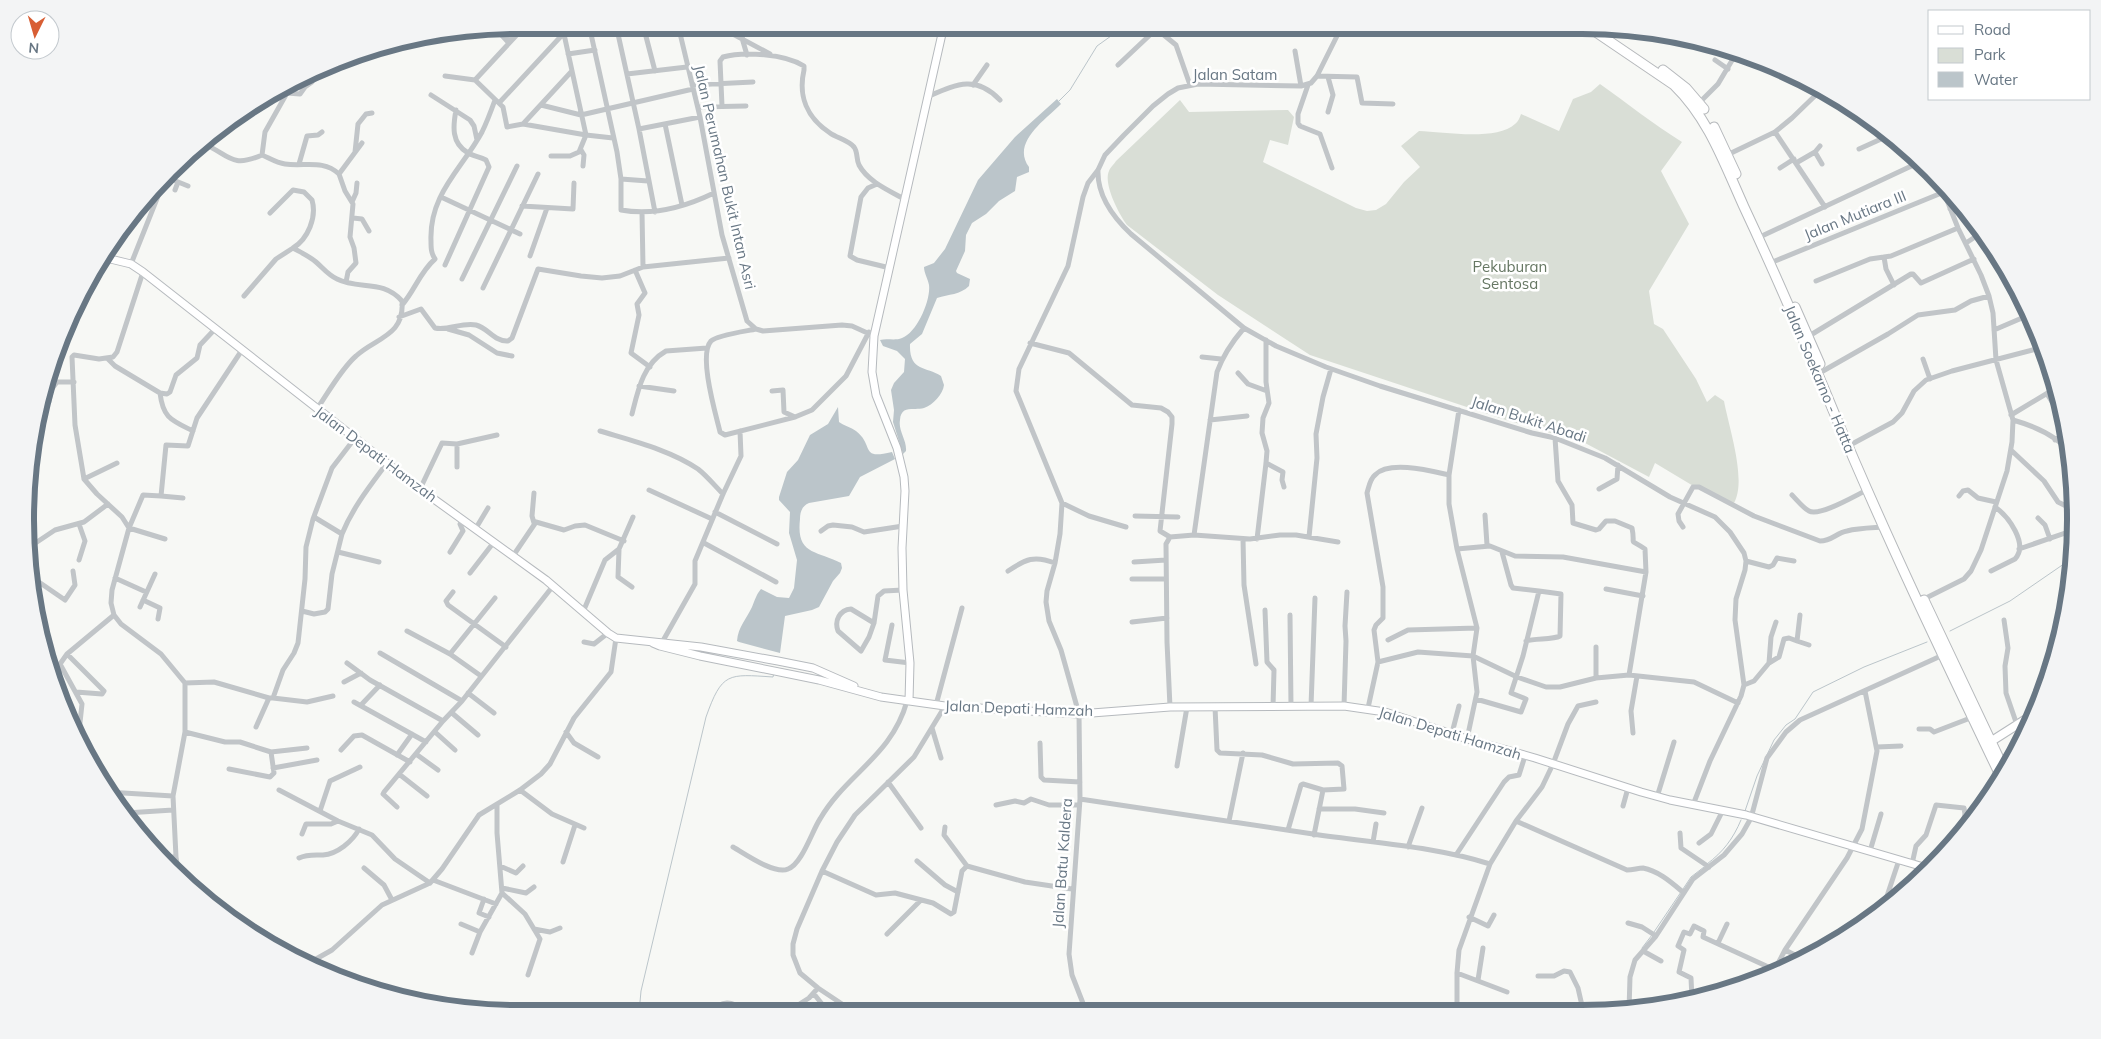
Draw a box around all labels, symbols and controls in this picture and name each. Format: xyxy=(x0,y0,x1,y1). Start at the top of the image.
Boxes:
north arrow xyxy=(10,10,60,60)
legend xyxy=(1928,10,2091,100)
text: Road xyxy=(1974,20,2011,39)
text: N xyxy=(28,39,40,57)
text: Park xyxy=(1974,45,2006,64)
street label: Jalan Perumahan Bukit Intan Asri xyxy=(690,63,760,291)
street label: Jalan Satam xyxy=(1193,65,1277,84)
text: Water xyxy=(1974,70,2018,89)
street label: Jalan Mutiara III xyxy=(1801,186,1909,244)
park label: Pekuburan Sentosa xyxy=(1473,257,1547,293)
street label: Jalan Soekarno - Hatta xyxy=(1780,302,1860,456)
street label: Jalan Bukit Abadi xyxy=(1469,391,1589,447)
street label: Jalan Depati Hamzah xyxy=(311,402,441,506)
street label: Jalan Depati Hamzah xyxy=(944,696,1094,720)
street label: Jalan Depati Hamzah xyxy=(1376,702,1524,764)
street label: Jalan Batu Kaldera xyxy=(1048,798,1076,928)

